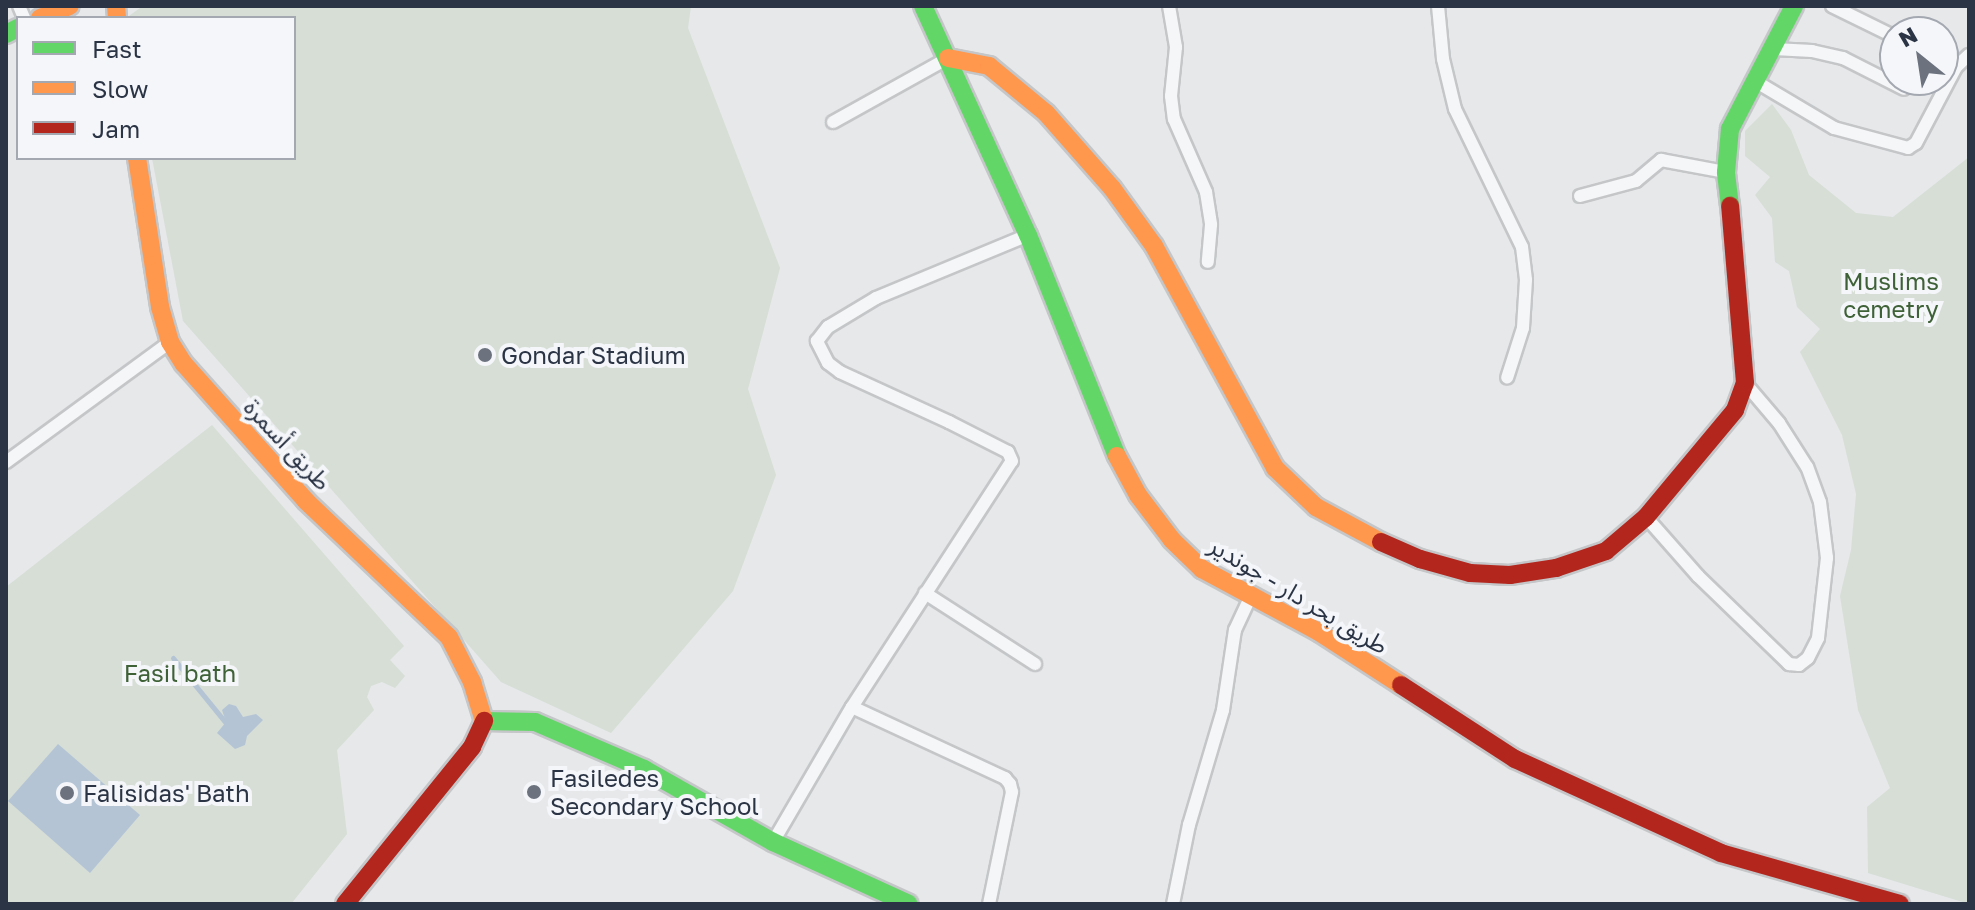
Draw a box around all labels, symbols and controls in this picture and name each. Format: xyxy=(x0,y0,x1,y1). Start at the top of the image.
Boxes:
legend xyxy=(16,16,296,160)
north arrow xyxy=(1879,16,1959,96)
text: N xyxy=(1894,21,1922,52)
text: Fast xyxy=(92,34,142,63)
text: Slow xyxy=(92,74,148,103)
text: Jam xyxy=(92,114,140,143)
park label: Muslims cemetry xyxy=(1843,267,1939,323)
place label: Gondar Stadium xyxy=(501,341,686,369)
marker: Gondar Stadium xyxy=(476,346,494,364)
street label: طريق أسمرة xyxy=(239,392,337,496)
street label: طريق بحر دار - جوندير xyxy=(1204,530,1394,660)
park label: Fasil bath xyxy=(124,659,236,687)
place label: Fasiledes Secondary School xyxy=(550,764,759,820)
place label: Falisidas' Bath xyxy=(83,779,250,807)
marker: Fasiledes Secondary School xyxy=(525,783,543,801)
marker: Falisidas' Bath xyxy=(58,784,76,802)

